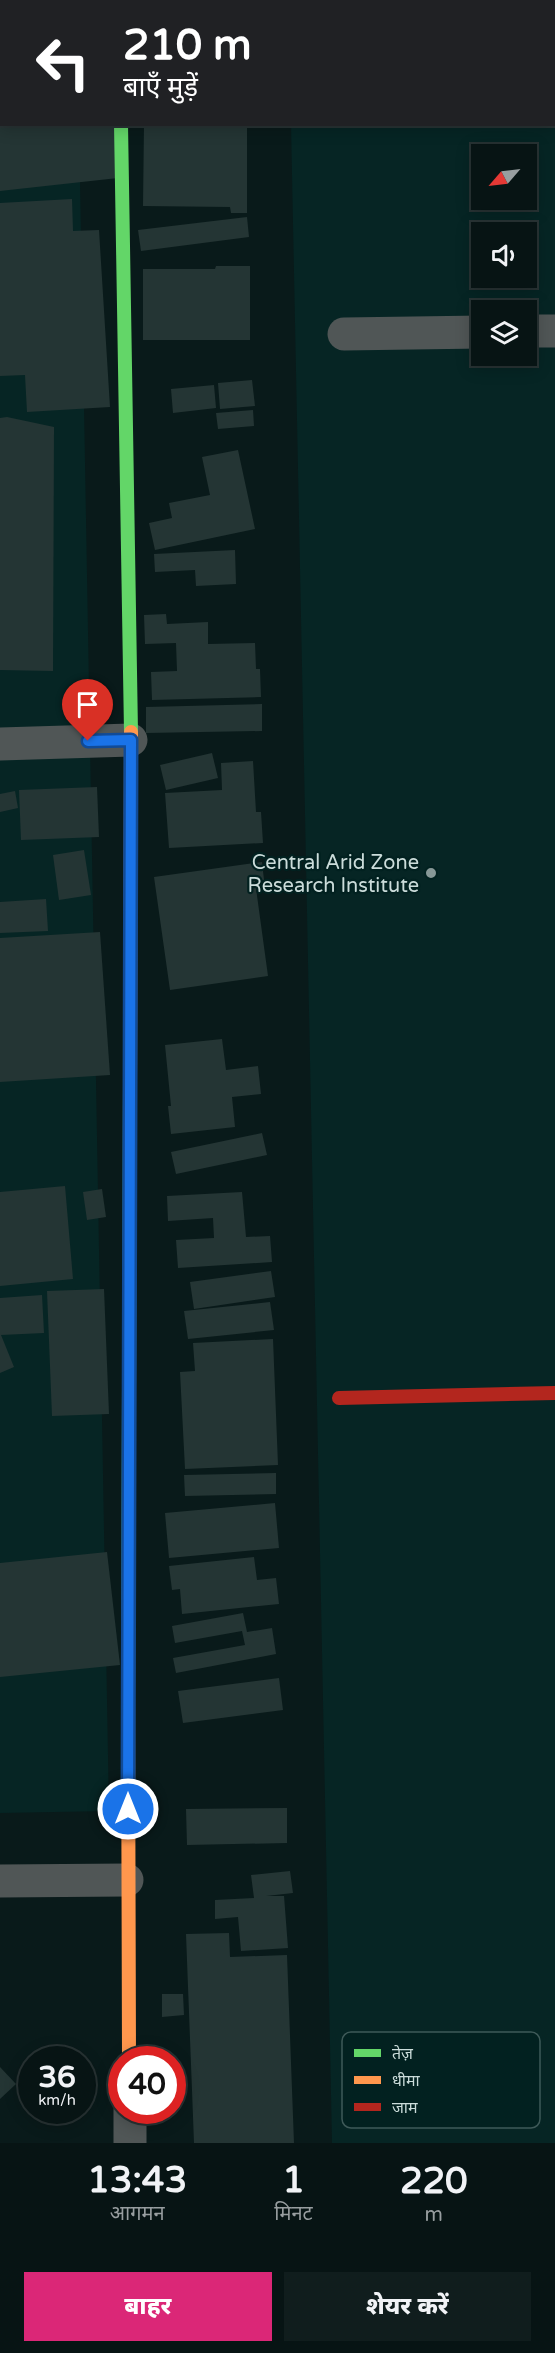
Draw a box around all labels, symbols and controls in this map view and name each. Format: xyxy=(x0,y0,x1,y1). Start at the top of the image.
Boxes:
text: 210 m xyxy=(123,20,252,71)
icon: left xyxy=(24,24,102,102)
text: बाएँ मुड़ें xyxy=(123,71,198,104)
north arrow xyxy=(471,144,537,210)
map controls xyxy=(471,144,537,366)
button: sound xyxy=(471,222,537,288)
button: layers xyxy=(471,300,537,366)
pin xyxy=(62,679,113,741)
icon: arrive xyxy=(71,688,104,721)
place label: Central Arid Zone Research Institute xyxy=(247,851,419,898)
marker: Central Arid Zone Research Institute xyxy=(424,866,438,880)
position arrow xyxy=(96,1777,160,1841)
legend xyxy=(342,2032,540,2128)
text: तेज़ xyxy=(392,2044,414,2064)
speed limit sign: 40 xyxy=(108,2046,186,2124)
text: 36 xyxy=(38,2059,76,2096)
text: धीमा xyxy=(392,2071,421,2091)
text: km/h xyxy=(38,2091,76,2109)
text: जाम xyxy=(392,2098,418,2118)
text: 13:43 xyxy=(87,2159,187,2202)
text: 1 xyxy=(282,2159,305,2202)
text: 220 xyxy=(400,2160,468,2203)
text: आगमन xyxy=(110,2202,165,2226)
text: मिनट xyxy=(274,2202,313,2226)
text: m xyxy=(425,2203,443,2227)
button: बाहर xyxy=(24,2272,272,2341)
button: शेयर करें xyxy=(284,2272,531,2341)

